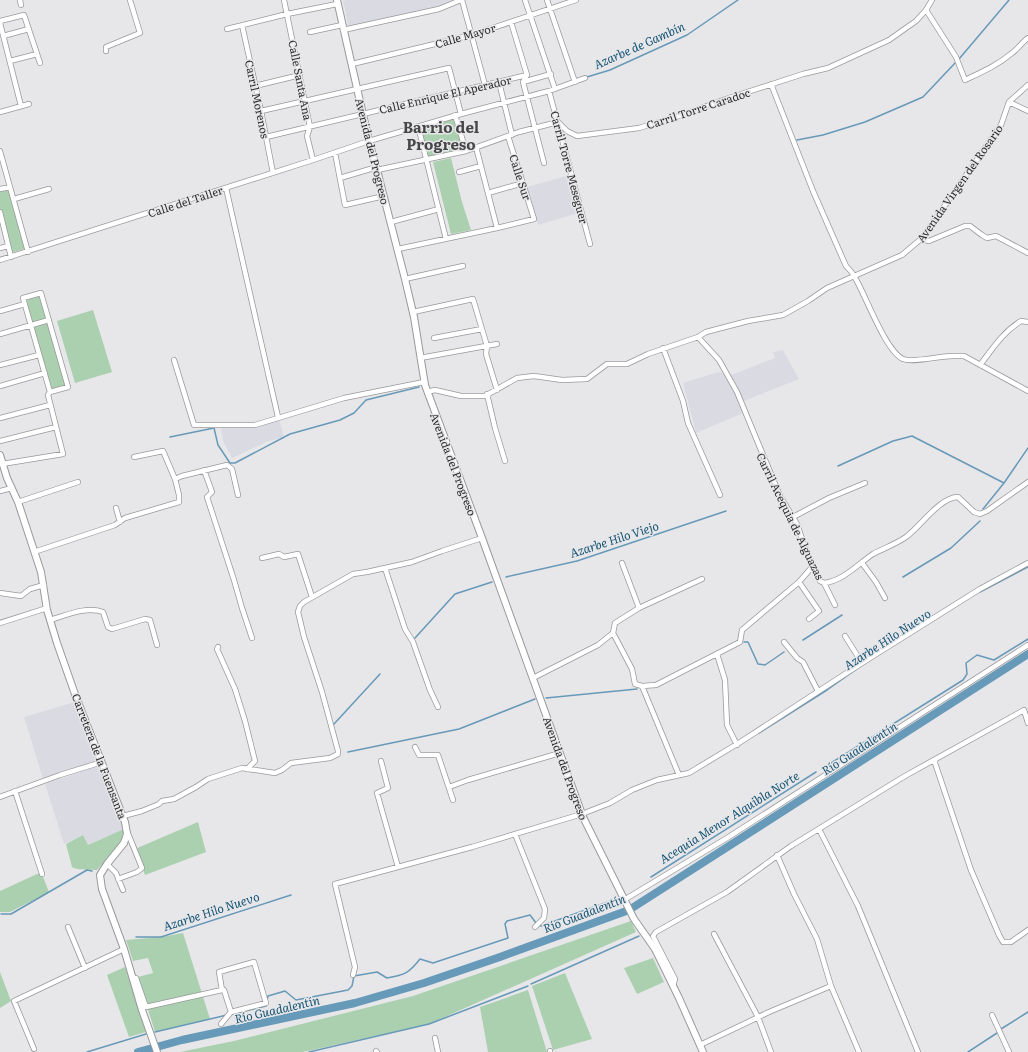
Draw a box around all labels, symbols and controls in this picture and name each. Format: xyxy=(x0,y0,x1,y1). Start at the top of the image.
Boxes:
water label: Azarbe de Gambín xyxy=(591,17,687,73)
street label: Calle Mayor xyxy=(433,18,498,51)
street label: Calle Santa Ana xyxy=(285,38,317,122)
street label: Carril Morenos xyxy=(242,58,274,140)
street label: Calle Enrique El Aperador xyxy=(377,71,514,117)
street label: Carril Torre Caradoc xyxy=(644,84,752,132)
street label: Avenida del Progreso xyxy=(352,96,394,206)
street label: Carril Torre Meseguer xyxy=(547,109,593,226)
district label: Barrio del Progreso xyxy=(403,115,480,155)
street label: Avenida Virgen del Rosario xyxy=(912,121,1006,245)
street label: Calle Sur xyxy=(506,152,536,203)
street label: Calle del Taller xyxy=(145,181,225,221)
street label: Avenida del Progreso xyxy=(427,410,481,518)
street label: Carril Acequia de Alguazas xyxy=(753,450,829,582)
water label: Azarbe Hilo Viejo xyxy=(567,516,661,562)
water label: Azarbe Hilo Nuevo xyxy=(840,604,934,674)
street label: Carretera de la Fuensanta xyxy=(69,691,131,821)
street label: Avenida del Progreso xyxy=(540,714,592,822)
water label: Río Guadalentín xyxy=(818,717,900,779)
water label: Acequia Menor Alquibla Norte xyxy=(655,766,803,868)
water label: Azarbe Hilo Nuevo xyxy=(160,887,262,935)
water label: Río Guadalentín xyxy=(540,889,628,937)
water label: Río Guadalentín xyxy=(233,990,321,1028)

